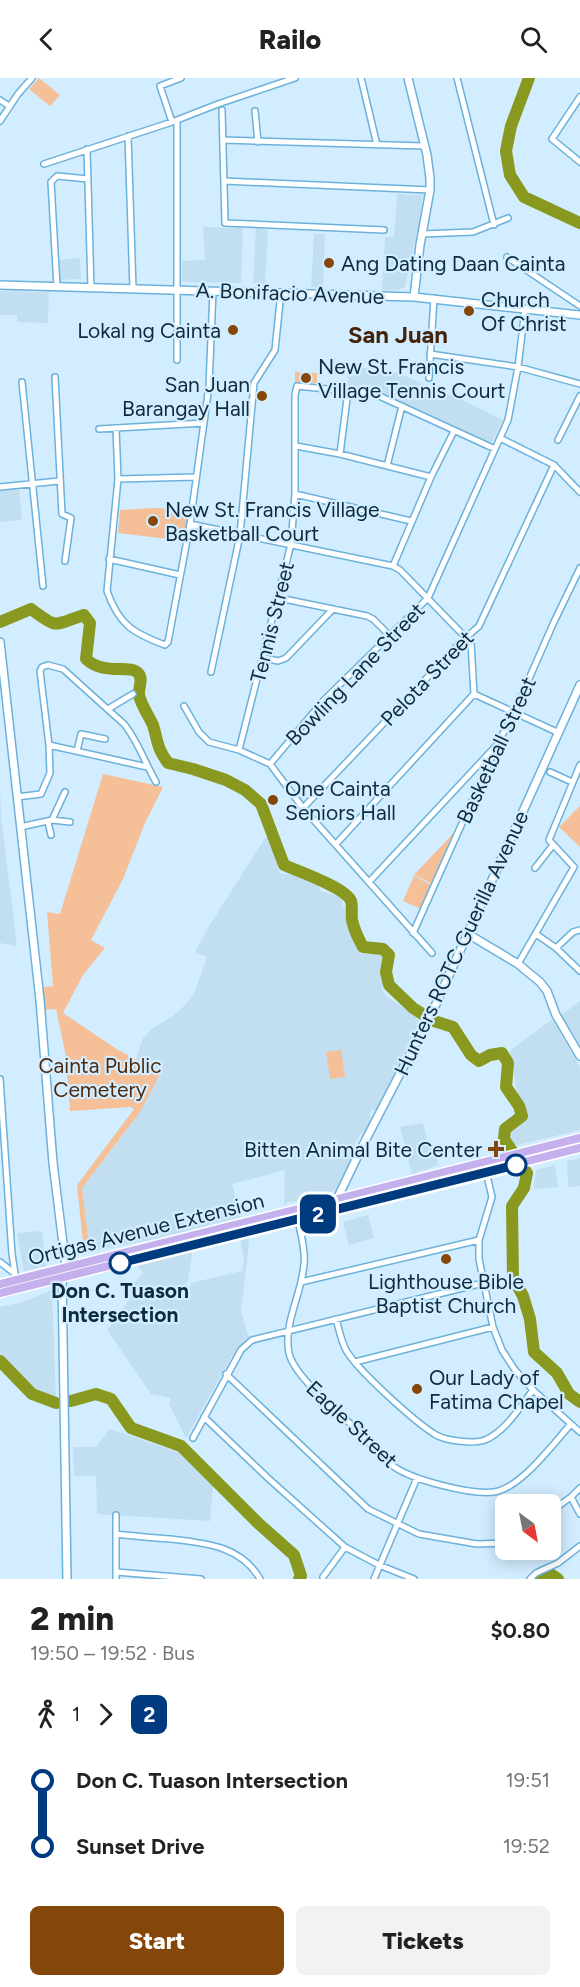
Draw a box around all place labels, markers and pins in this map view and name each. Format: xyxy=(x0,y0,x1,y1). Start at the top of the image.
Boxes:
place label: Ang Dating Daan Cainta xyxy=(341,251,565,276)
marker: Ang Dating Daan Cainta xyxy=(322,256,336,270)
place label: Church Of Christ xyxy=(481,287,567,336)
marker: Church Of Christ xyxy=(462,304,476,318)
place label: Lokal ng Cainta xyxy=(77,318,221,343)
marker: Lokal ng Cainta xyxy=(226,323,240,337)
place label: New St. Francis Village Tennis Court xyxy=(318,354,506,403)
marker: New St. Francis Village Tennis Court xyxy=(299,371,313,385)
place label: San Juan Barangay Hall xyxy=(122,372,250,421)
marker: San Juan Barangay Hall xyxy=(255,389,269,403)
place label: New St. Francis Village Basketball Court xyxy=(165,497,380,546)
marker: New St. Francis Village Basketball Court xyxy=(146,514,160,528)
place label: One Cainta Seniors Hall xyxy=(285,776,396,825)
marker: One Cainta Seniors Hall xyxy=(266,793,280,807)
place label: Bitten Animal Bite Center xyxy=(244,1137,482,1162)
marker: Bitten Animal Bite Center xyxy=(487,1140,505,1158)
unlabelled marker xyxy=(505,1154,527,1176)
marker: Don C. Tuason Intersection xyxy=(109,1252,131,1274)
marker: Lighthouse Bible Baptist Church xyxy=(439,1252,453,1266)
place label: Lighthouse Bible Baptist Church xyxy=(368,1269,524,1318)
place label: Don C. Tuason Intersection xyxy=(51,1278,189,1327)
place label: Our Lady of Fatima Chapel xyxy=(429,1365,564,1414)
marker: Our Lady of Fatima Chapel xyxy=(410,1382,424,1396)

